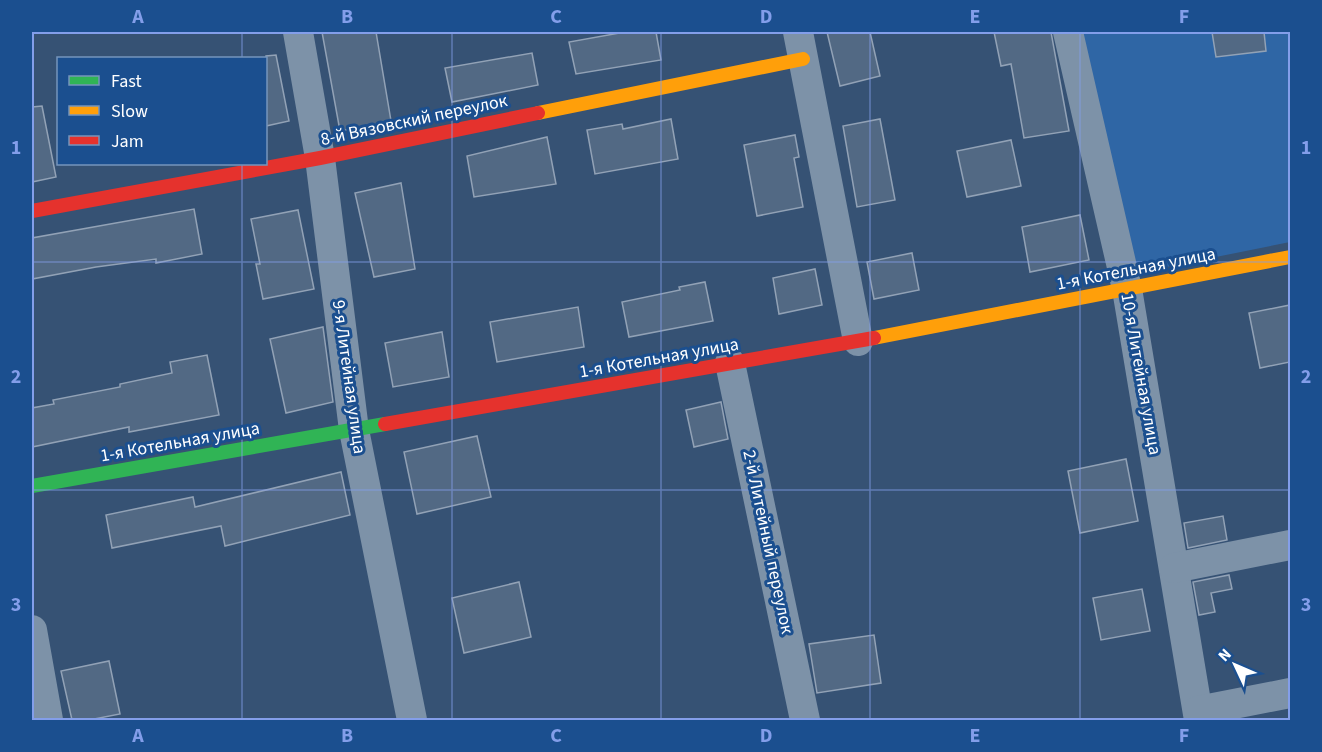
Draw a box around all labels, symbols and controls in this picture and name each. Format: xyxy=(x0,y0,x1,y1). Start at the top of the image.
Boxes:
text: A xyxy=(131,3,144,31)
text: B xyxy=(341,3,353,31)
text: C xyxy=(550,3,562,31)
text: D xyxy=(760,3,772,31)
text: E xyxy=(970,3,980,31)
text: F xyxy=(1179,3,1189,31)
legend xyxy=(57,57,267,165)
text: Fast xyxy=(111,69,142,94)
street label: 8-й Вязовский переулок xyxy=(318,88,510,152)
text: Slow xyxy=(111,99,148,124)
text: Jam xyxy=(111,129,144,154)
text: 1 xyxy=(11,134,21,162)
text: 1 xyxy=(1301,134,1311,162)
street label: 1-я Котельная улица xyxy=(1054,241,1218,297)
street label: 10-я Литейная улица xyxy=(1114,291,1168,457)
street label: 9-я Литейная улица xyxy=(326,298,372,456)
street label: 1-я Котельная улица xyxy=(577,332,741,384)
text: 2 xyxy=(11,363,21,391)
text: 2 xyxy=(1301,363,1311,391)
street label: 1-я Котельная улица xyxy=(98,416,262,468)
street label: 2-й Литейный переулок xyxy=(736,448,800,636)
text: 3 xyxy=(11,591,21,619)
text: 3 xyxy=(1301,591,1311,619)
north arrow xyxy=(1205,635,1265,695)
text: N xyxy=(1213,644,1237,667)
text: A xyxy=(131,722,144,750)
text: B xyxy=(341,722,353,750)
text: C xyxy=(550,722,562,750)
text: D xyxy=(760,722,772,750)
text: E xyxy=(970,722,980,750)
text: F xyxy=(1179,722,1189,750)

